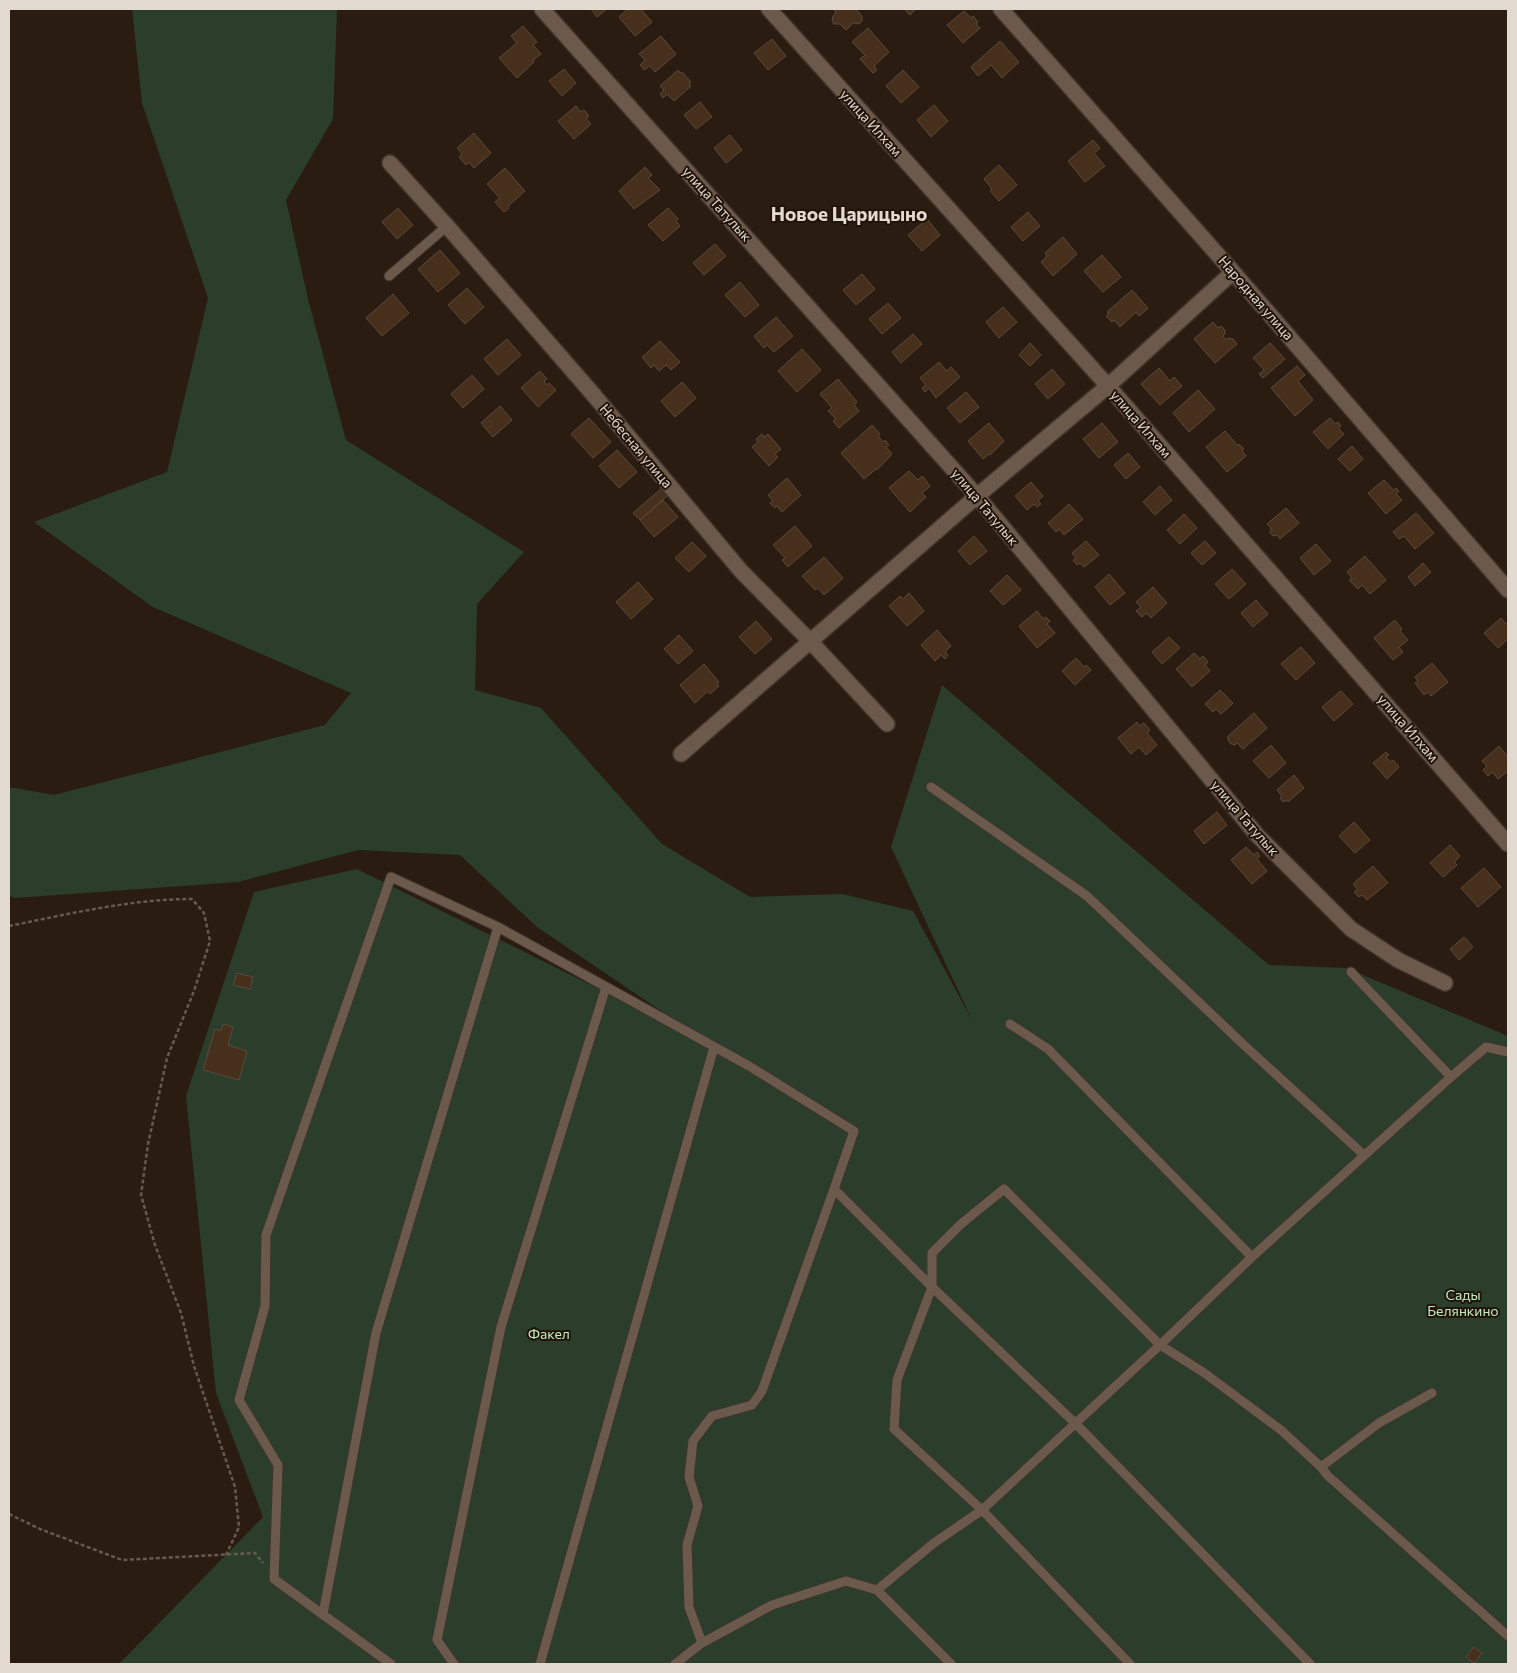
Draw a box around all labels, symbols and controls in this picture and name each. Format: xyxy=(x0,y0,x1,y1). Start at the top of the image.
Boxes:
street label: улица Илхам xyxy=(837,86,906,160)
street label: улица Татулык xyxy=(679,163,756,245)
district label: Новое Царицыно xyxy=(771,202,927,225)
street label: Народная улица xyxy=(1215,252,1298,343)
street label: улица Илхам xyxy=(1107,386,1175,461)
street label: Небесная улица xyxy=(596,400,676,491)
street label: улица Татулык xyxy=(948,465,1023,549)
street label: улица Илхам xyxy=(1374,690,1442,765)
street label: улица Татулык xyxy=(1208,776,1283,860)
park label: Сады Белянкино xyxy=(1427,1286,1499,1319)
park label: Факел xyxy=(528,1325,570,1342)

